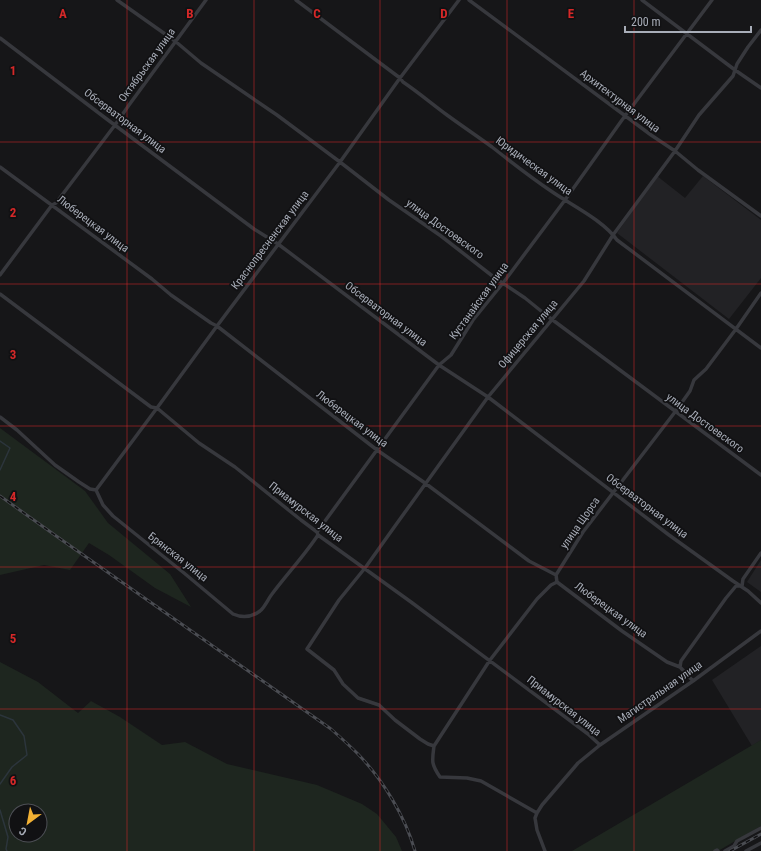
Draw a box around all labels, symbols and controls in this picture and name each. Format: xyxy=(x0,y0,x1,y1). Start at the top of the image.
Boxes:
text: A xyxy=(59,6,67,21)
text: B xyxy=(186,6,194,21)
text: C xyxy=(313,6,321,21)
text: D xyxy=(440,6,448,21)
text: E xyxy=(568,6,575,21)
scale bar xyxy=(625,8,751,34)
text: 200 m xyxy=(631,15,661,29)
street label: Октябрьская улица xyxy=(116,26,178,104)
text: 1 xyxy=(10,63,16,78)
street label: Архитектурная улица xyxy=(577,67,663,135)
street label: Обсерваторная улица xyxy=(82,86,168,156)
street label: Юридическая улица xyxy=(493,134,575,198)
street label: Краснопресненская улица xyxy=(229,188,311,292)
street label: Люберецкая улица xyxy=(55,193,131,255)
street label: улица Достоевского xyxy=(404,196,487,262)
text: 2 xyxy=(10,205,17,220)
street label: Кустанайская улица xyxy=(447,260,511,342)
street label: Обсерваторная улица xyxy=(343,279,429,349)
street label: Офицерская улица xyxy=(496,297,560,371)
text: 3 xyxy=(10,347,16,362)
street label: Люберецкая улица xyxy=(314,388,390,450)
street label: улица Достоевского xyxy=(664,390,747,456)
street label: Обсерваторная улица xyxy=(604,471,690,541)
street label: Приамурская улица xyxy=(266,479,346,545)
text: 4 xyxy=(10,489,17,504)
street label: улица Щорса xyxy=(558,495,602,551)
street label: Брянская улица xyxy=(145,530,211,584)
street label: Люберецкая улица xyxy=(572,579,650,641)
text: 5 xyxy=(10,631,17,646)
street label: Магистральная улица xyxy=(615,658,705,726)
street label: Приамурская улица xyxy=(524,673,604,739)
text: 6 xyxy=(10,773,17,788)
north arrow xyxy=(8,803,48,843)
text: С xyxy=(17,824,29,838)

